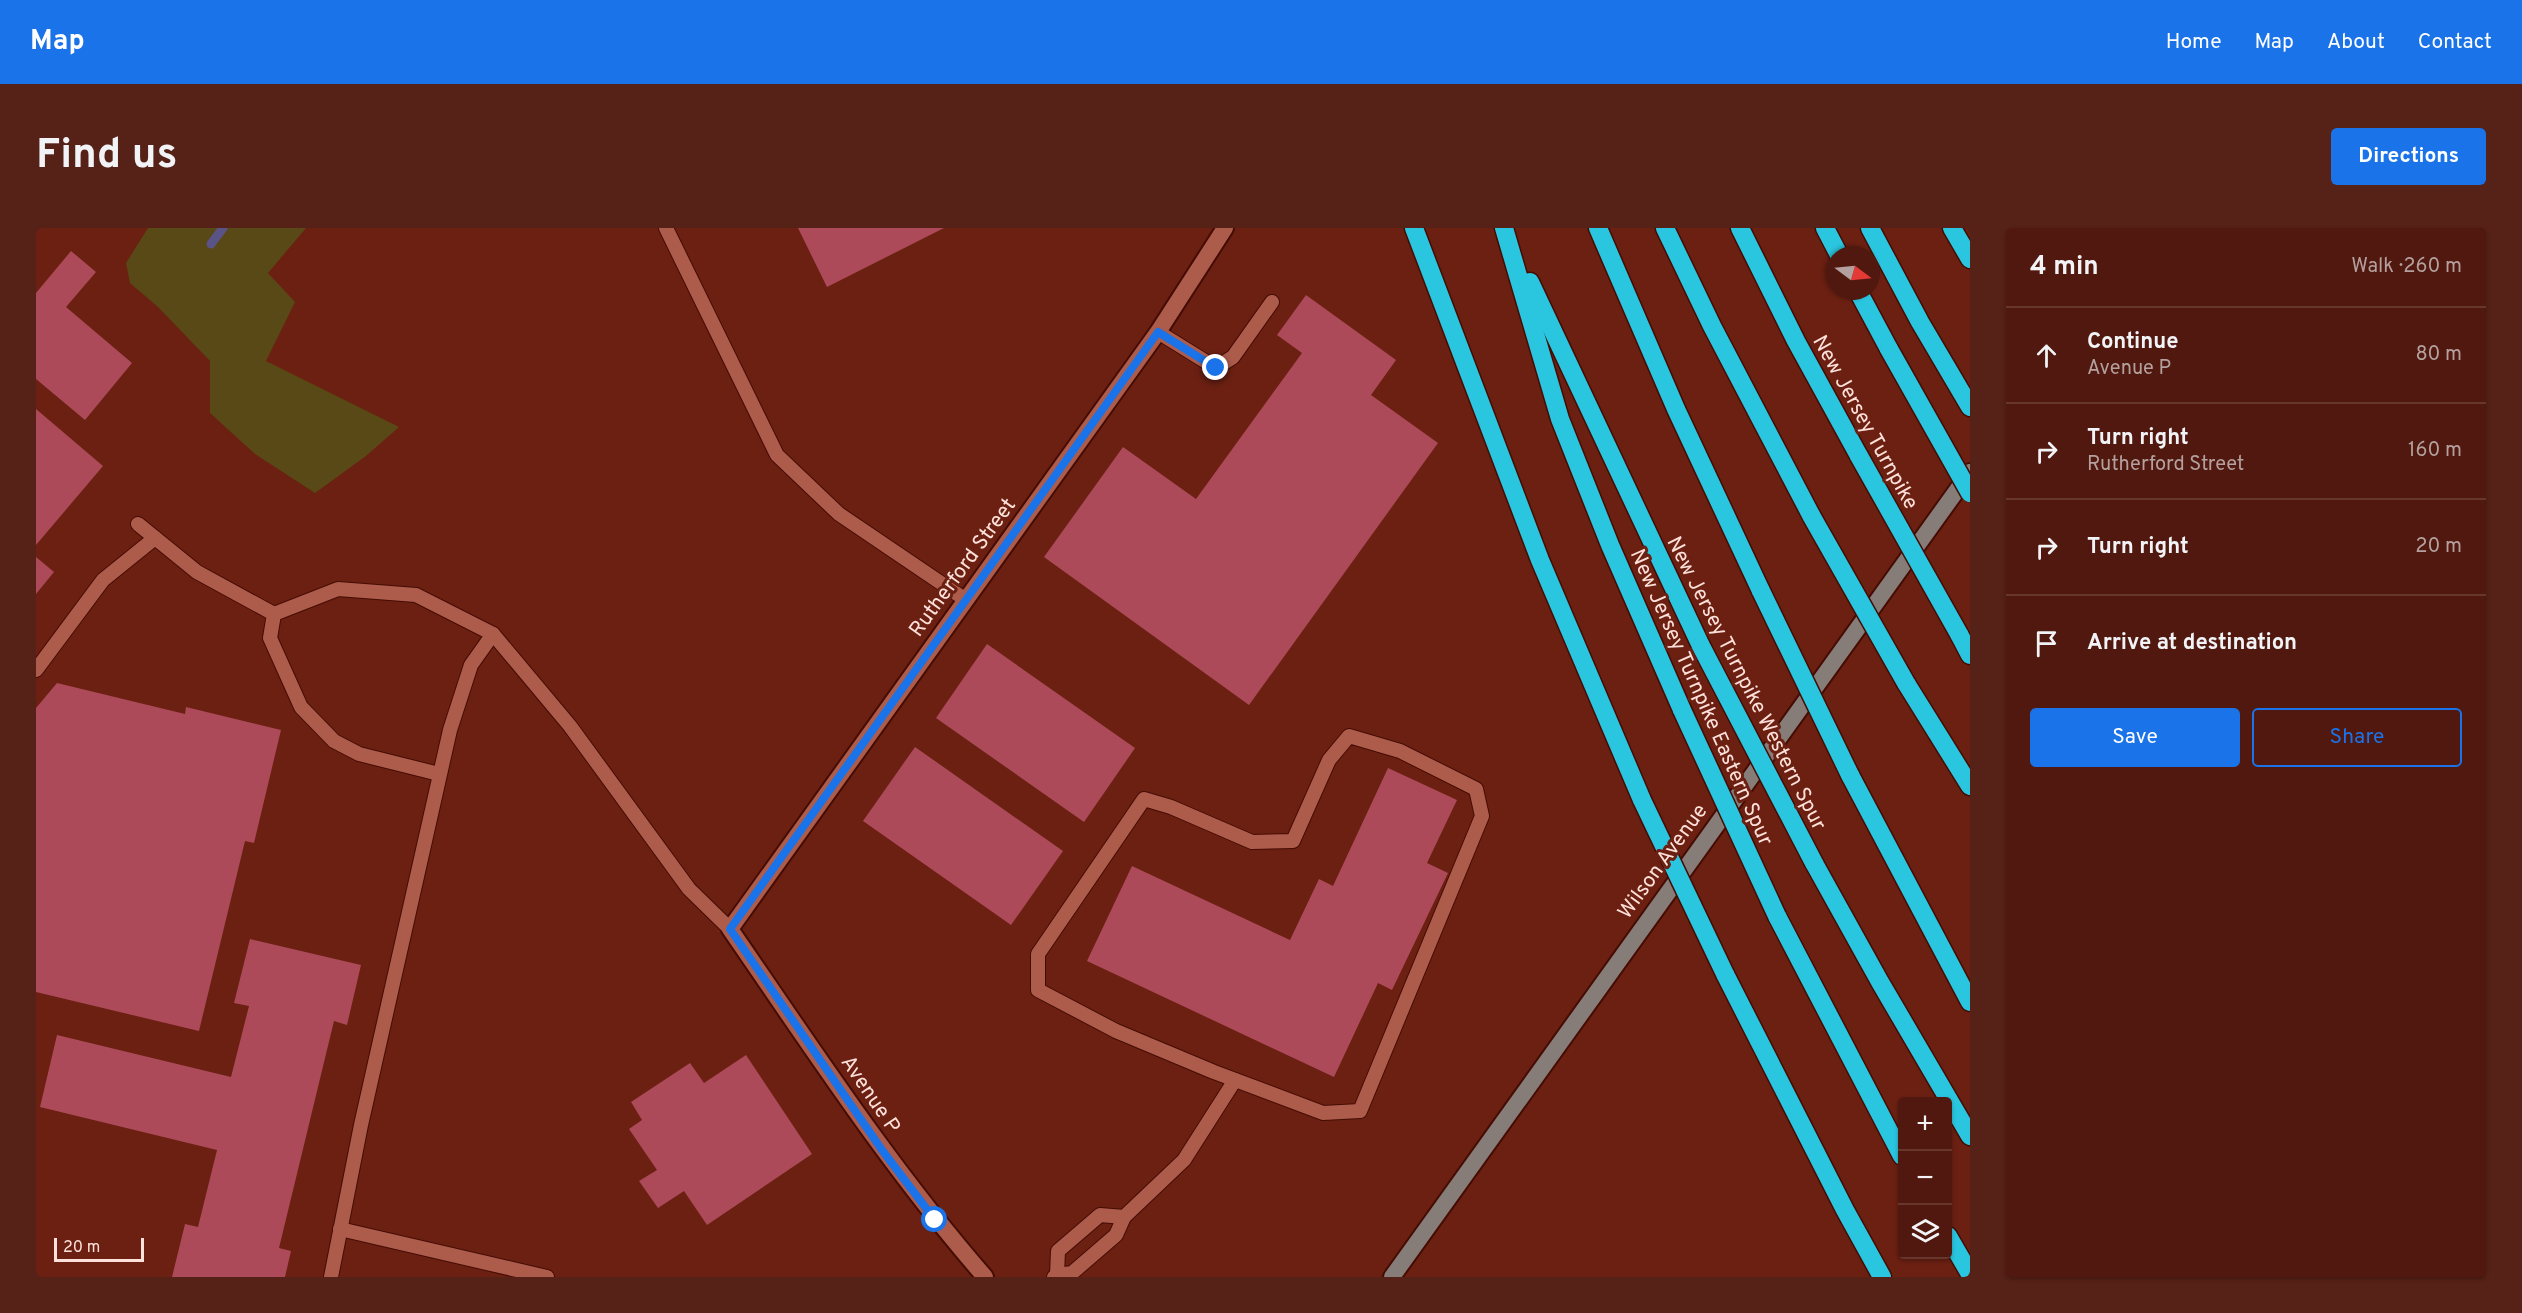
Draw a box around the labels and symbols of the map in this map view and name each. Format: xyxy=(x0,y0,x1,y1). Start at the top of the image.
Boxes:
north arrow xyxy=(1826,246,1880,300)
street label: New Jersey Turnpike xyxy=(1806,331,1924,515)
route end xyxy=(1202,354,1228,380)
street label: Rutherford Street xyxy=(904,493,1023,643)
street label: New Jersey Turnpike Western Spur xyxy=(1660,532,1832,835)
street label: New Jersey Turnpike Eastern Spur xyxy=(1623,545,1778,850)
street label: Wilson Avenue xyxy=(1612,799,1714,925)
street label: Avenue P xyxy=(834,1051,906,1139)
route start xyxy=(921,1206,947,1232)
scale bar xyxy=(54,1235,144,1262)

